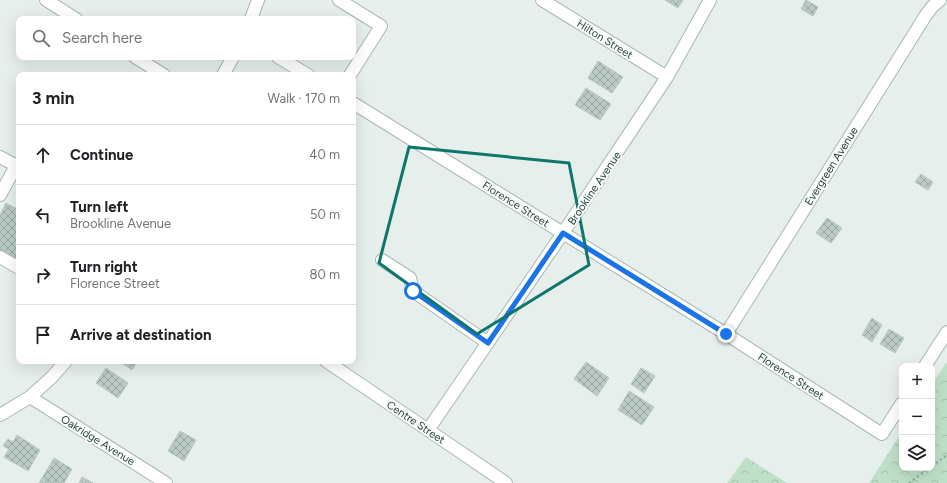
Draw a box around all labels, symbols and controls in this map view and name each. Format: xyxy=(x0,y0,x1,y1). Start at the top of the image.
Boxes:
search box xyxy=(16,16,356,60)
street label: Hilton Street xyxy=(574,17,635,62)
icon: search xyxy=(30,27,52,49)
text: Search here xyxy=(62,29,142,47)
text: 3 min xyxy=(32,88,74,108)
text: Walk · 170 m xyxy=(268,91,340,106)
street label: Evergreen Avenue xyxy=(802,125,861,208)
icon: ahead xyxy=(32,144,54,166)
text: Continue xyxy=(70,146,133,164)
text: 40 m xyxy=(309,147,340,162)
street label: Brookline Avenue xyxy=(565,149,624,227)
street label: Florence Street xyxy=(480,179,551,230)
text: Turn left xyxy=(70,198,128,216)
icon: left xyxy=(32,204,54,226)
text: 50 m xyxy=(310,207,340,222)
text: Brookline Avenue xyxy=(70,216,171,231)
text: Turn right xyxy=(70,258,138,276)
icon: right xyxy=(32,264,54,286)
text: 80 m xyxy=(309,267,340,282)
text: Florence Street xyxy=(70,276,160,291)
route start xyxy=(404,282,422,300)
icon: arrive xyxy=(32,324,54,346)
route end xyxy=(717,325,735,343)
text: Arrive at destination xyxy=(70,326,211,344)
street label: Florence Street xyxy=(755,350,826,403)
map controls xyxy=(899,363,935,471)
button: + xyxy=(899,363,935,399)
street label: Centre Street xyxy=(384,398,447,447)
button: − xyxy=(899,399,935,435)
street label: Oakridge Avenue xyxy=(58,413,137,468)
button: layers xyxy=(899,435,935,471)

